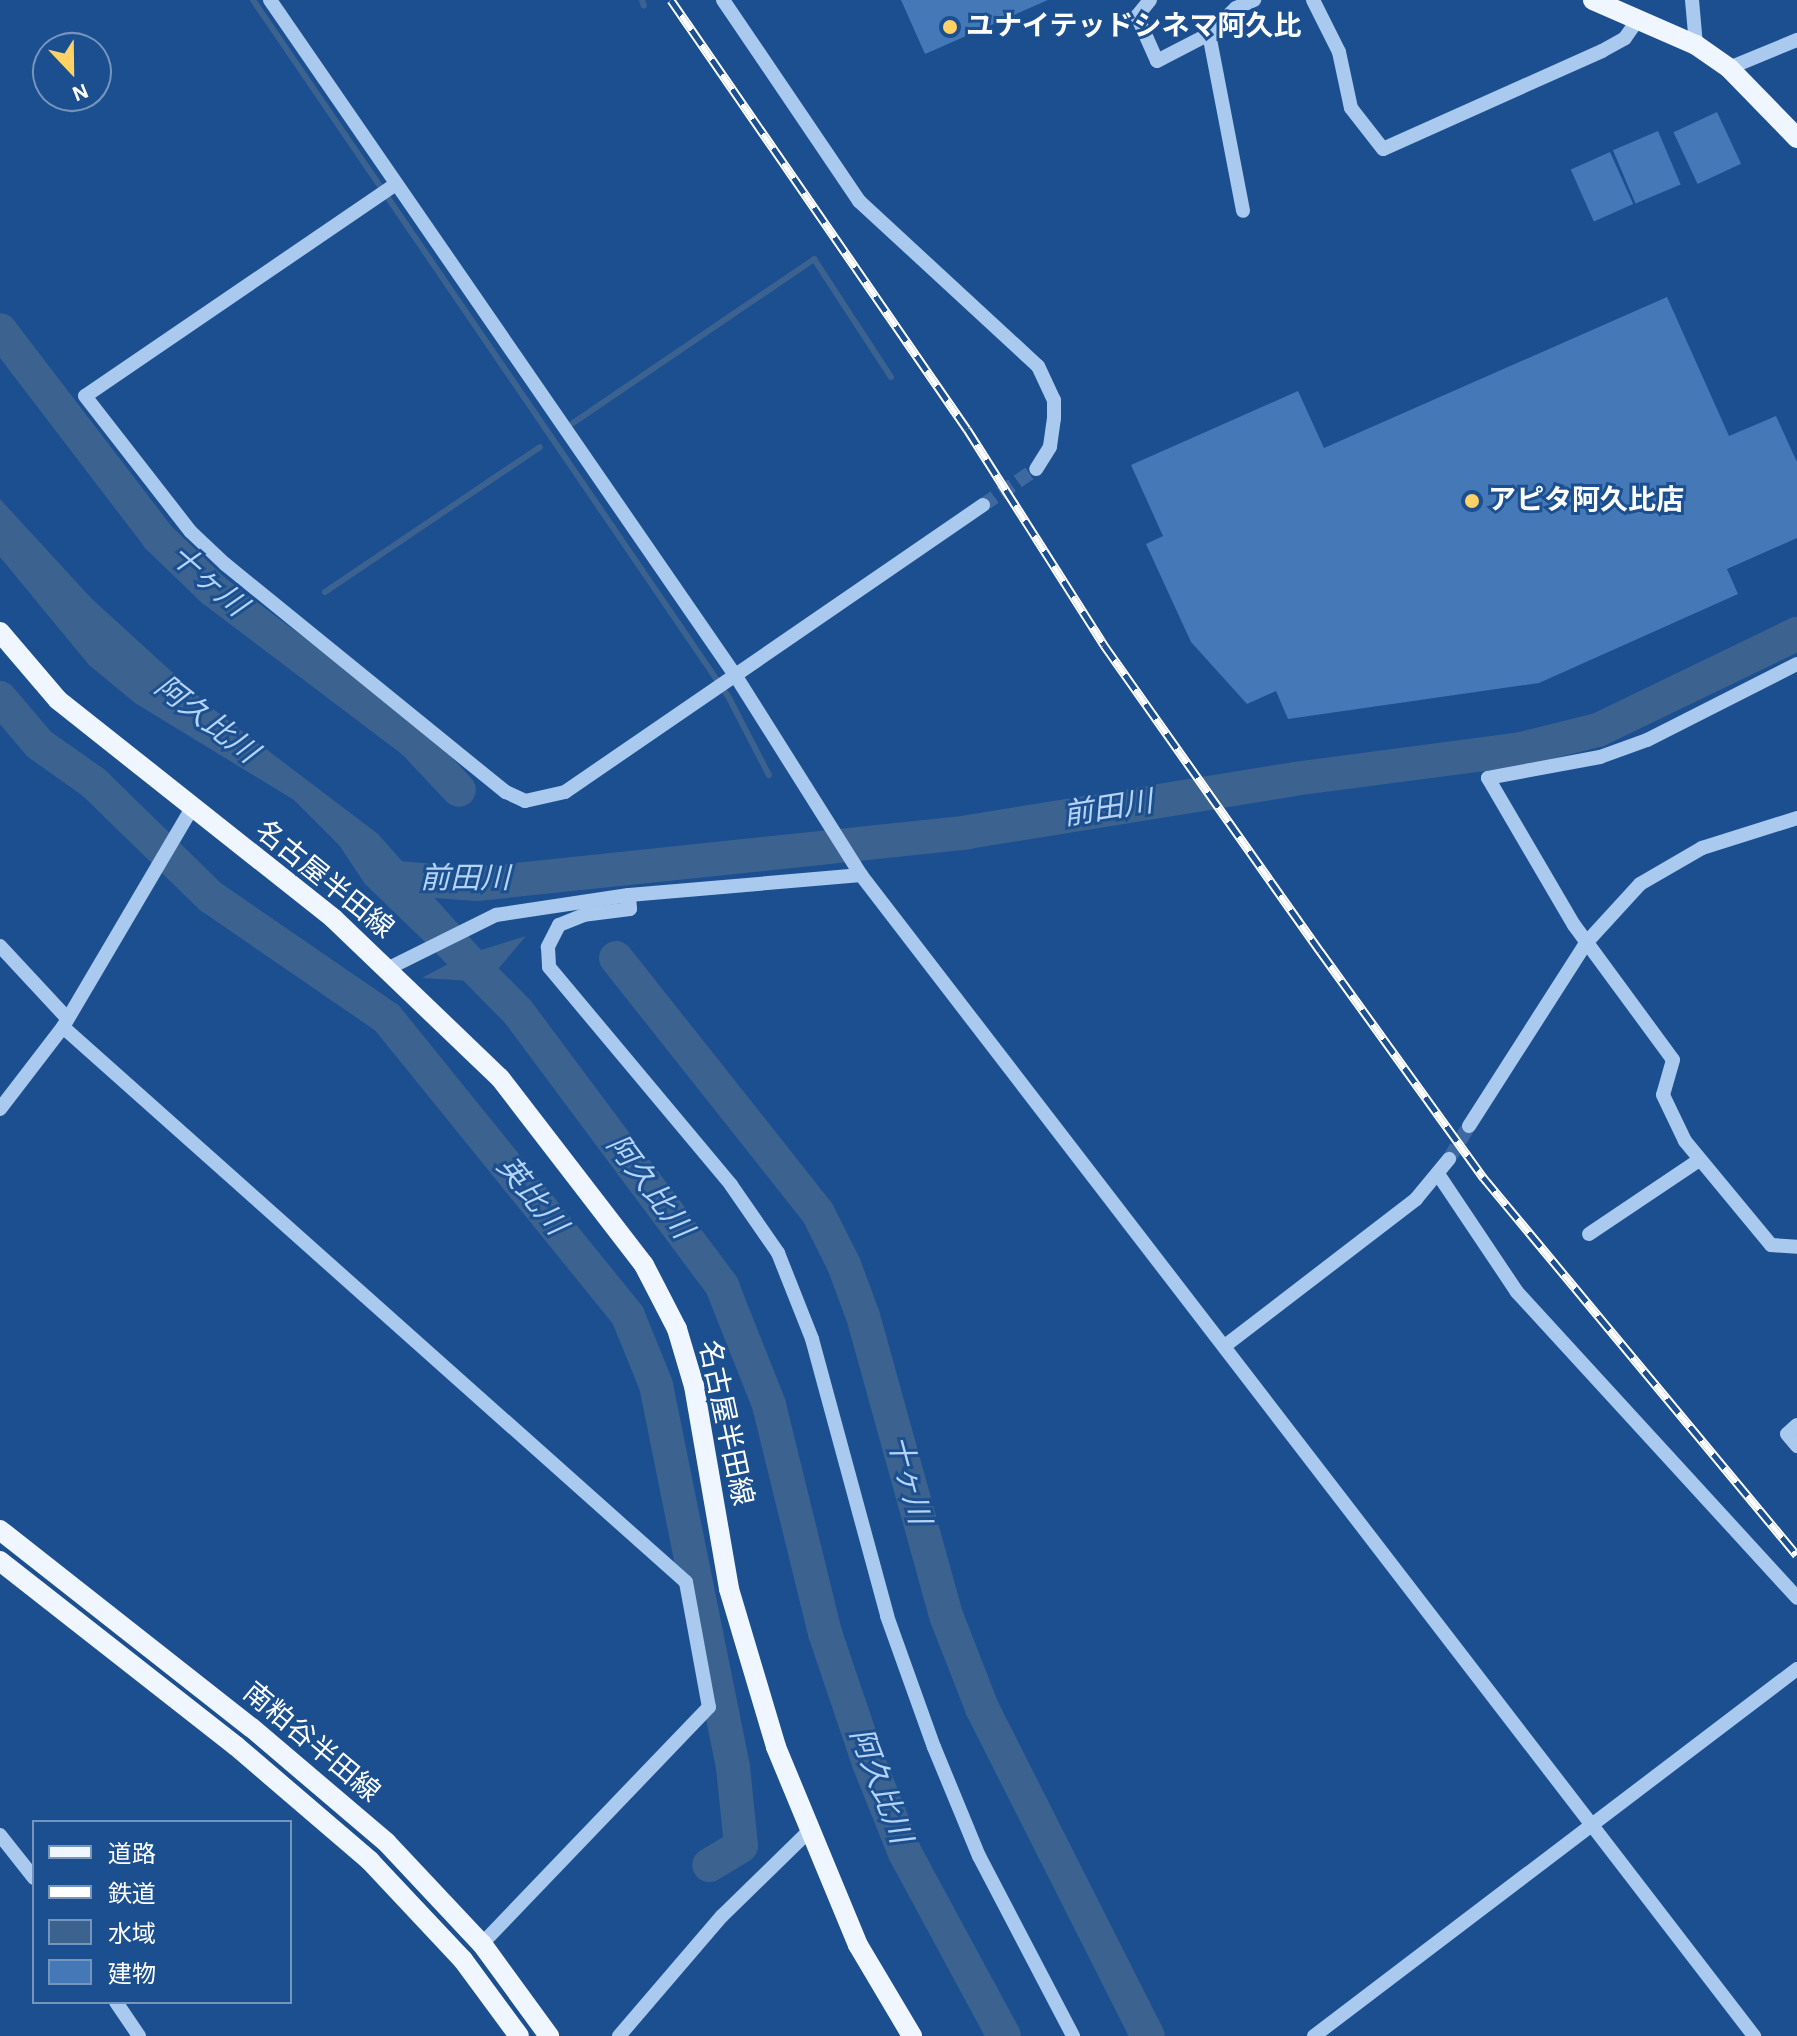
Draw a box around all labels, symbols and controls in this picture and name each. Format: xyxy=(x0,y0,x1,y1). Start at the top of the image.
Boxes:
place label: ユナイテッドシネマ阿久比 xyxy=(966,10,1302,44)
marker: ユナイテッドシネマ阿久比 xyxy=(941,18,959,36)
north arrow xyxy=(32,32,112,112)
text: N xyxy=(69,79,91,105)
place label: アピタ阿久比店 xyxy=(1488,484,1684,518)
marker: アピタ阿久比店 xyxy=(1463,492,1481,510)
water label: 十ヶ川 xyxy=(162,538,254,624)
water label: 阿久比川 xyxy=(148,669,264,771)
water label: 前田川 xyxy=(1061,784,1155,834)
street label: 名古屋半田線 xyxy=(248,814,400,946)
water label: 前田川 xyxy=(420,861,510,897)
water label: 阿久比川 xyxy=(599,1128,699,1246)
water label: 英比川 xyxy=(489,1150,573,1242)
street label: 名古屋半田線 xyxy=(691,1337,759,1509)
water label: 十ヶ川 xyxy=(879,1432,937,1528)
street label: 南粕谷半田線 xyxy=(236,1676,386,1810)
water label: 阿久比川 xyxy=(842,1724,918,1848)
legend xyxy=(32,1820,292,2004)
text: 道路 xyxy=(108,1843,156,1867)
text: 鉄道 xyxy=(108,1883,156,1907)
text: 水域 xyxy=(108,1923,156,1947)
text: 建物 xyxy=(108,1963,156,1987)

